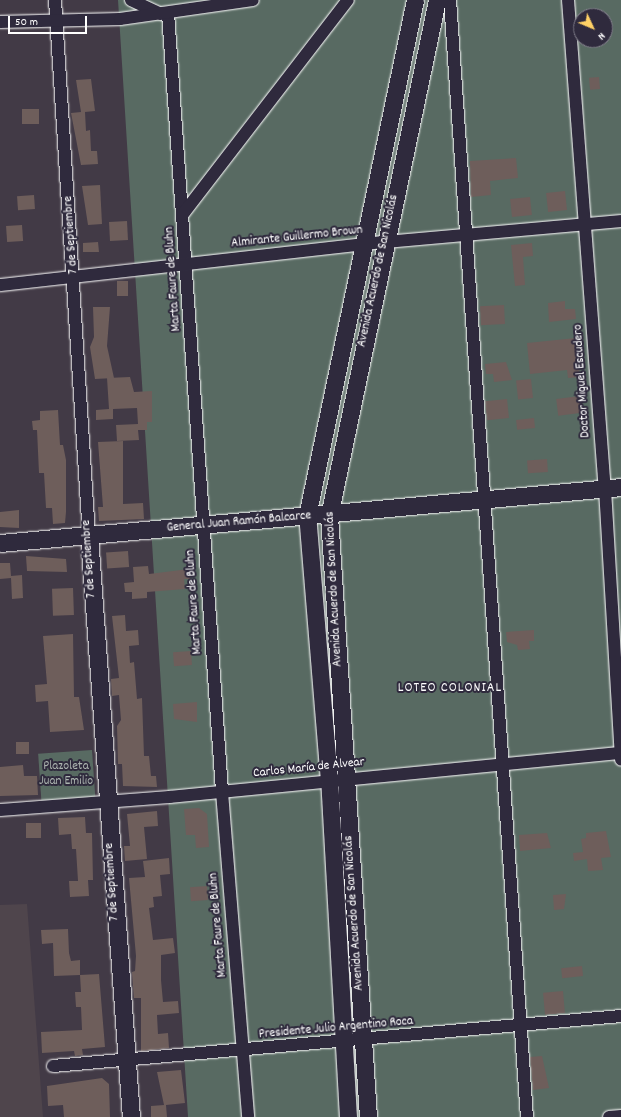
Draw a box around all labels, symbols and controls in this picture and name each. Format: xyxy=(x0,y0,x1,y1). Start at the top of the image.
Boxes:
scale bar xyxy=(10,8,89,34)
north arrow xyxy=(573,8,613,48)
text: 50 m xyxy=(15,14,38,31)
text: N xyxy=(593,28,609,43)
street label: Avenida Acuerdo de San Nicolás xyxy=(355,193,403,349)
street label: 7 de Septiembre xyxy=(61,195,83,275)
street label: Almirante Guillermo Brown xyxy=(231,223,363,253)
street label: Marta Faure de Bluhn xyxy=(163,226,185,332)
street label: Doctor Miguel Escudero xyxy=(571,324,595,438)
street label: General Juan Ramón Balcarce xyxy=(166,509,312,537)
street label: Avenida Acuerdo de San Nicolás xyxy=(323,511,347,667)
street label: 7 de Septiembre xyxy=(79,519,101,599)
street label: Marta Faure de Bluhn xyxy=(184,549,206,655)
district label: LOTEO COLONIAL xyxy=(398,680,502,696)
street label: Carlos María de Alvear xyxy=(253,755,365,783)
park label: Plazoleta Juan Emilio xyxy=(39,760,93,791)
street label: Avenida Acuerdo de San Nicolás xyxy=(342,835,368,991)
street label: 7 de Septiembre xyxy=(102,842,124,922)
street label: Marta Faure de Bluhn xyxy=(207,872,231,978)
street label: Presidente Julio Argentino Roca xyxy=(258,1014,414,1044)

